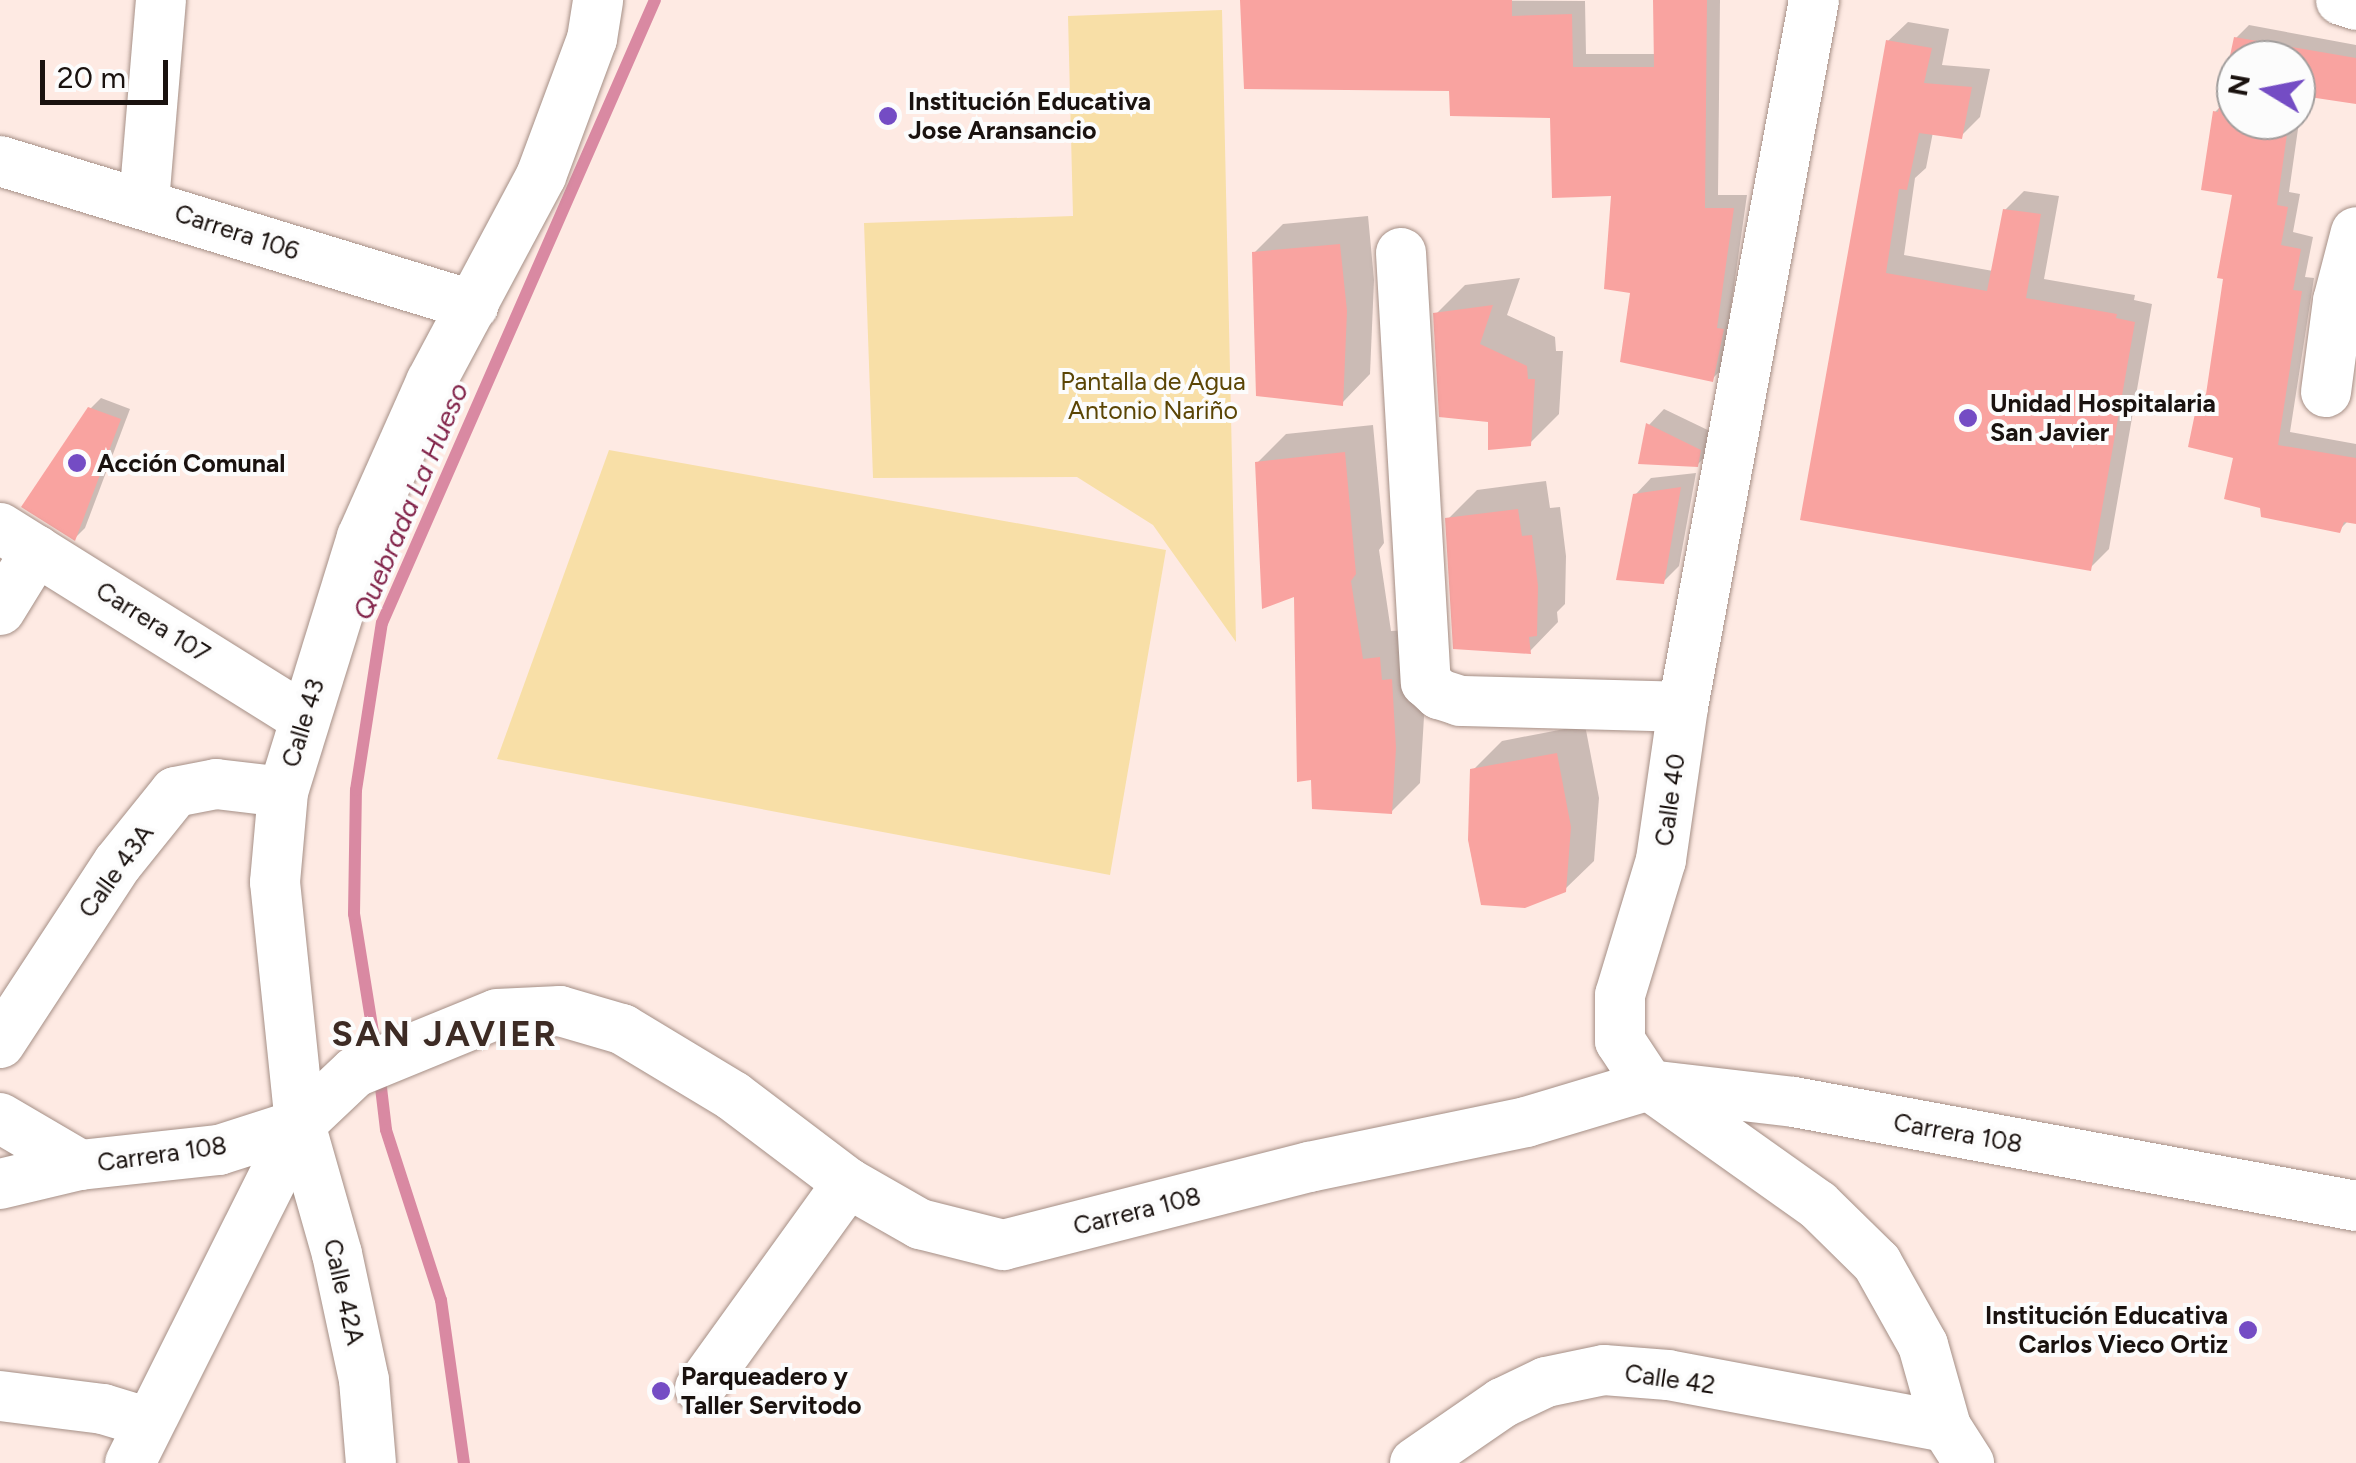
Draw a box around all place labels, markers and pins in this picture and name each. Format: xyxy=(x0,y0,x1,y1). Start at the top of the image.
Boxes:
place label: Institución Educativa Jose Aransancio xyxy=(908,87,1151,146)
marker: Institución Educativa Jose Aransancio xyxy=(877,105,899,127)
place label: Unidad Hospitalaria San Javier xyxy=(1990,389,2216,448)
marker: Unidad Hospitalaria San Javier xyxy=(1955,405,1981,431)
place label: Acción Comunal xyxy=(97,448,285,478)
marker: Acción Comunal xyxy=(66,452,88,474)
place label: Institución Educativa Carlos Vieco Ortiz xyxy=(1985,1301,2228,1360)
marker: Institución Educativa Carlos Vieco Ortiz xyxy=(2237,1319,2259,1341)
place label: Parqueadero y Taller Servitodo xyxy=(681,1362,862,1421)
marker: Parqueadero y Taller Servitodo xyxy=(650,1380,672,1402)

